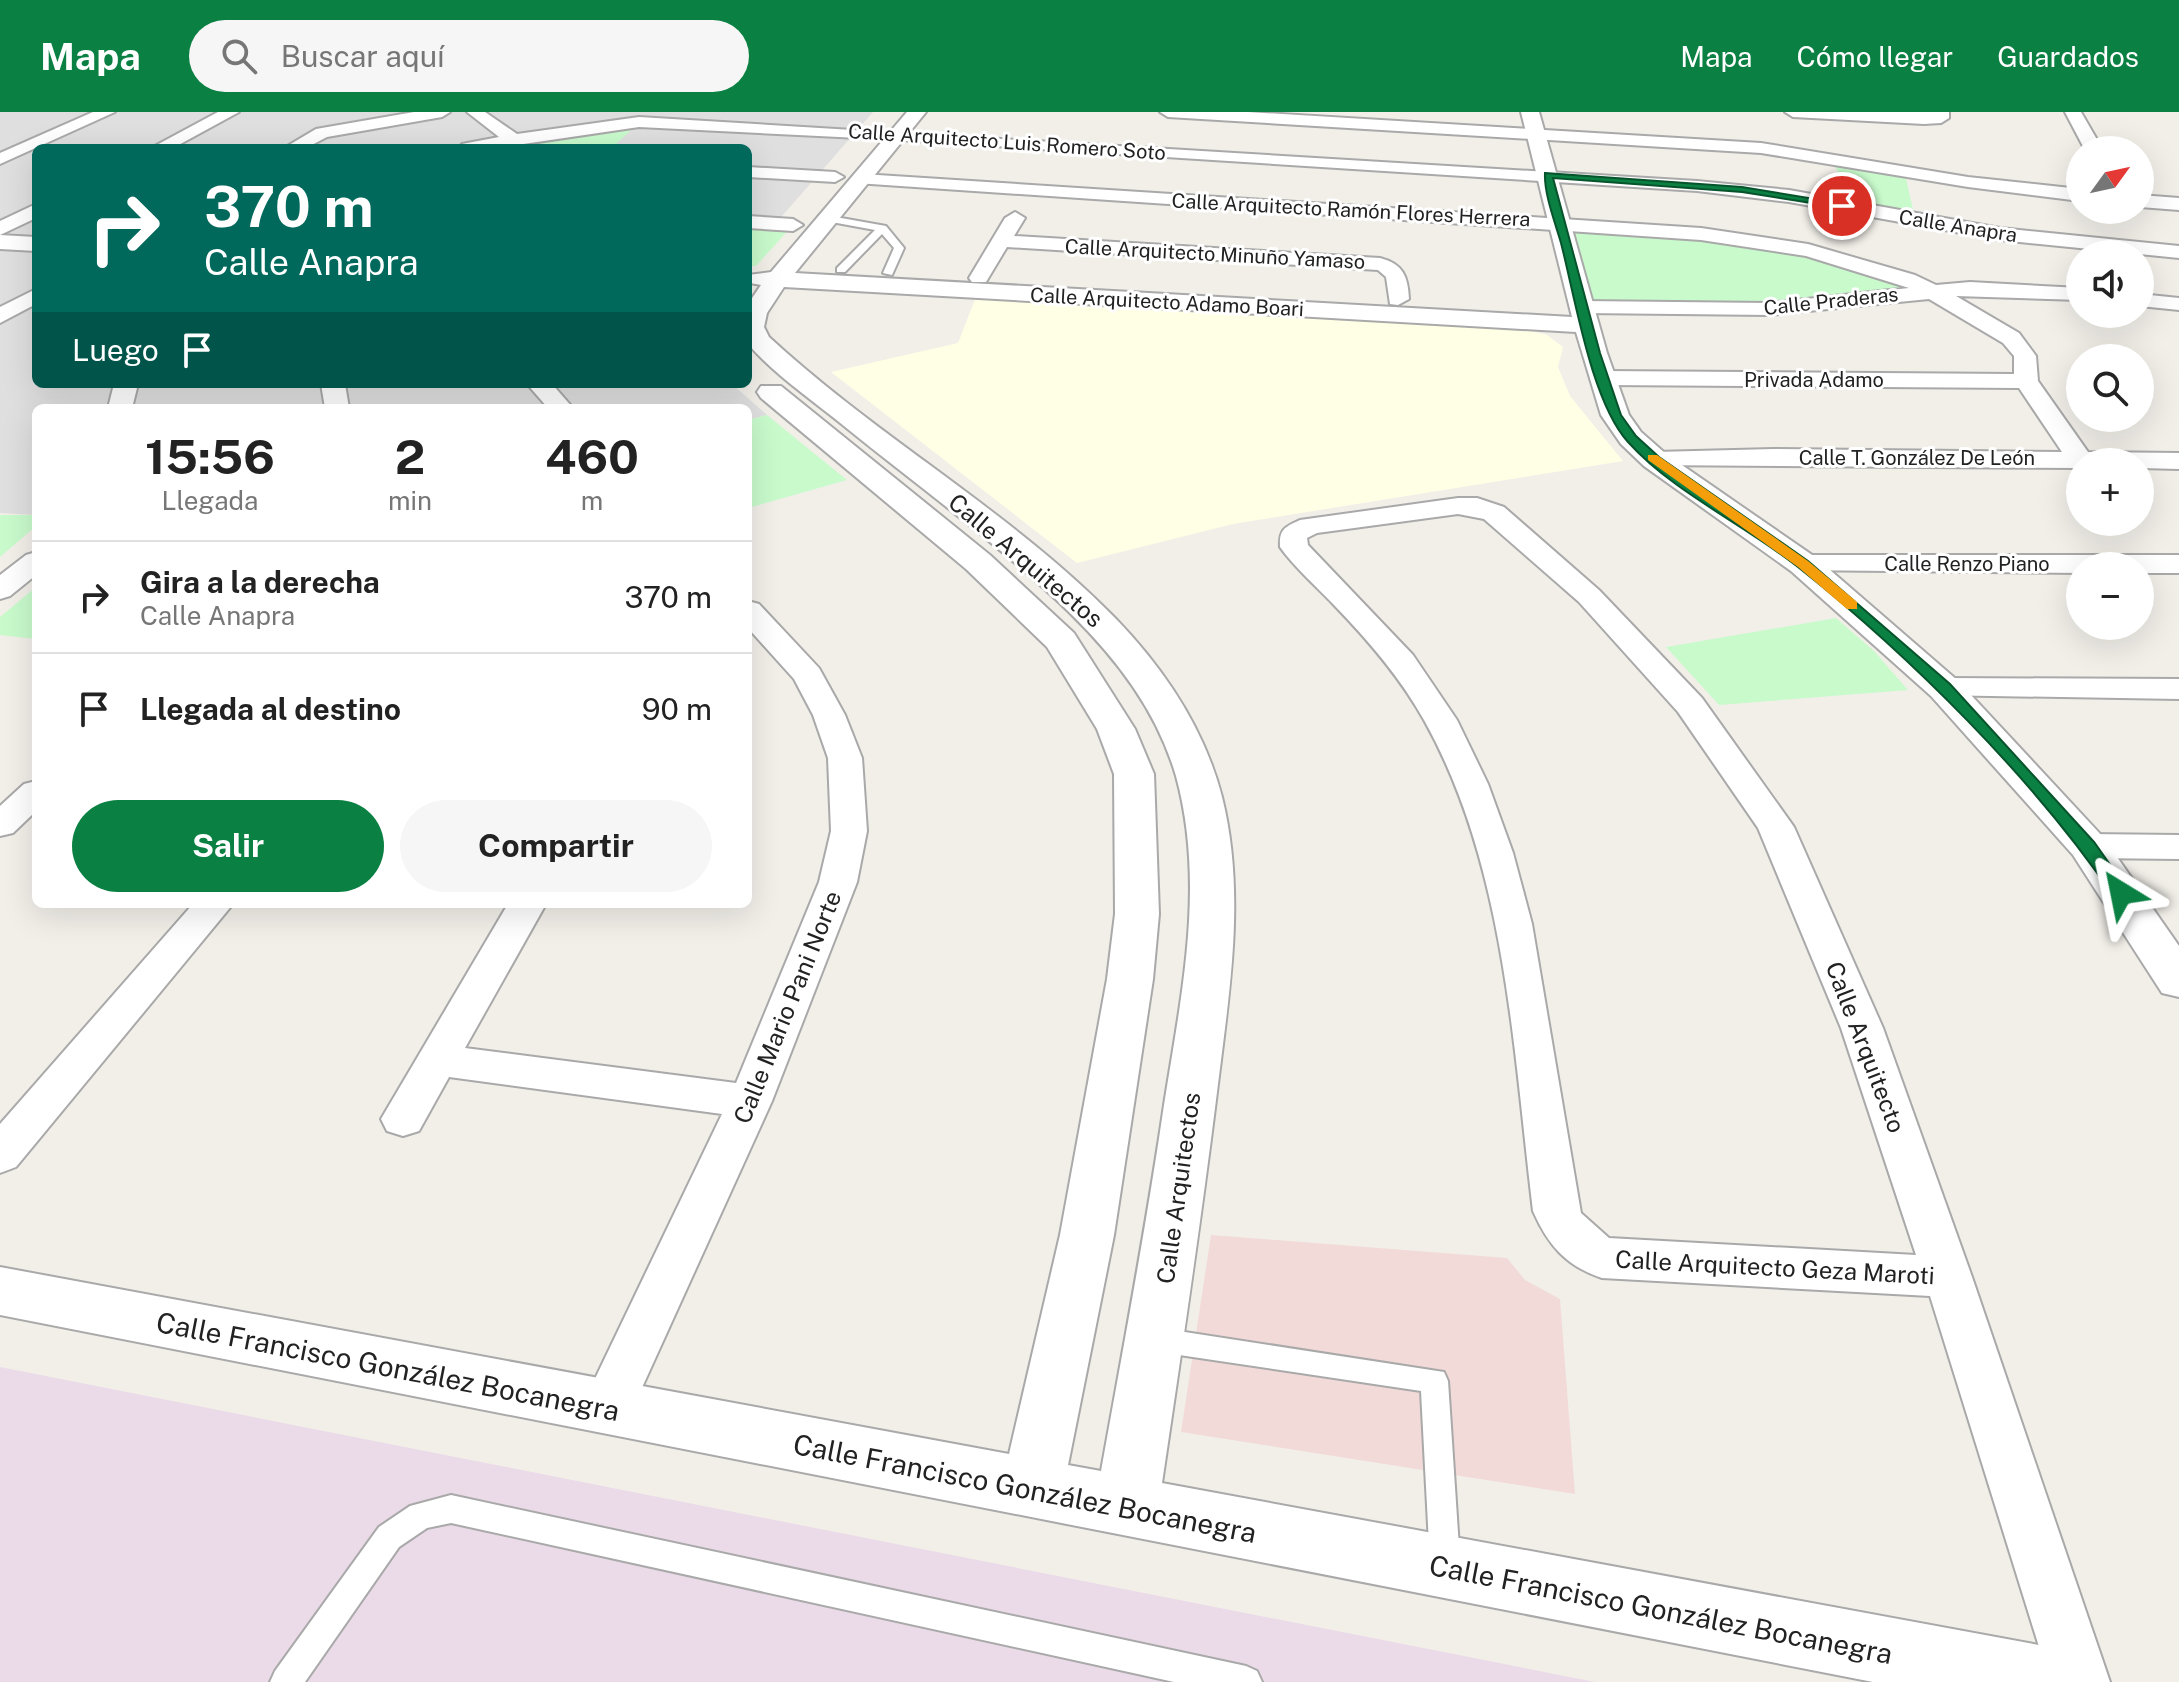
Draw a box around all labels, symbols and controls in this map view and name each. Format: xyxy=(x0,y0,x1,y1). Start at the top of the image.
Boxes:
search box xyxy=(189,20,749,92)
text: Mapa xyxy=(40,34,141,79)
icon: search xyxy=(217,34,261,78)
text: Buscar aquí xyxy=(281,38,445,74)
text: Mapa xyxy=(1680,40,1752,73)
text: Cómo llegar xyxy=(1796,40,1953,73)
text: Guardados xyxy=(1997,40,2139,73)
street label: Calle Arquitecto Luis Romero Soto xyxy=(847,119,1167,165)
north arrow xyxy=(2066,136,2154,224)
map controls xyxy=(2066,136,2154,640)
pin xyxy=(1808,172,1876,240)
text: 370 m xyxy=(204,174,374,240)
icon: right xyxy=(72,176,176,280)
icon: arrive xyxy=(1820,184,1864,228)
street label: Calle Arquitecto Ramón Flores Herrera xyxy=(1171,189,1531,231)
street label: Calle Anapra xyxy=(1897,205,2019,247)
street label: Calle Arquitecto Minuño Yamaso xyxy=(1064,234,1366,274)
button: sound xyxy=(2066,240,2154,328)
text: Calle Anapra xyxy=(204,241,419,283)
street label: Calle Praderas xyxy=(1763,282,1899,320)
street label: Calle Arquitecto Adamo Boari xyxy=(1030,283,1304,321)
icon: arrive xyxy=(175,328,219,372)
text: Luego xyxy=(72,332,159,368)
button: search xyxy=(2066,344,2154,432)
street label: Privada Adamo xyxy=(1744,368,1884,392)
text: 15:56 xyxy=(145,428,275,485)
text: 2 xyxy=(395,428,425,485)
text: 460 xyxy=(545,428,639,485)
street label: Calle T. González De León xyxy=(1799,446,2035,470)
button: + xyxy=(2066,448,2154,536)
text: Llegada xyxy=(161,485,258,516)
text: min xyxy=(388,485,432,516)
text: m xyxy=(581,485,603,516)
street label: Calle Arquitectos xyxy=(943,487,1109,633)
street label: Calle Renzo Piano xyxy=(1884,552,2050,576)
button: − xyxy=(2066,552,2154,640)
text: Gira a la derecha xyxy=(140,564,380,600)
icon: right xyxy=(72,575,116,619)
text: 370 m xyxy=(625,579,712,615)
text: Calle Anapra xyxy=(140,600,295,631)
icon: arrive xyxy=(72,687,116,731)
text: Llegada al destino xyxy=(140,691,401,727)
text: 90 m xyxy=(642,691,712,727)
button: Salir xyxy=(72,800,384,892)
button: Compartir xyxy=(400,800,712,892)
position arrow xyxy=(2079,851,2163,935)
street label: Calle Mario Pani Norte xyxy=(727,887,847,1127)
street label: Calle Arquitecto xyxy=(1821,958,1911,1136)
street label: Calle Arquitectos xyxy=(1151,1091,1205,1285)
street label: Calle Arquitecto Geza Maroti xyxy=(1614,1245,1936,1289)
street label: Calle Francisco González Bocanegra xyxy=(154,1305,622,1427)
street label: Calle Francisco González Bocanegra xyxy=(791,1427,1259,1549)
street label: Calle Francisco González Bocanegra xyxy=(1427,1548,1895,1670)

